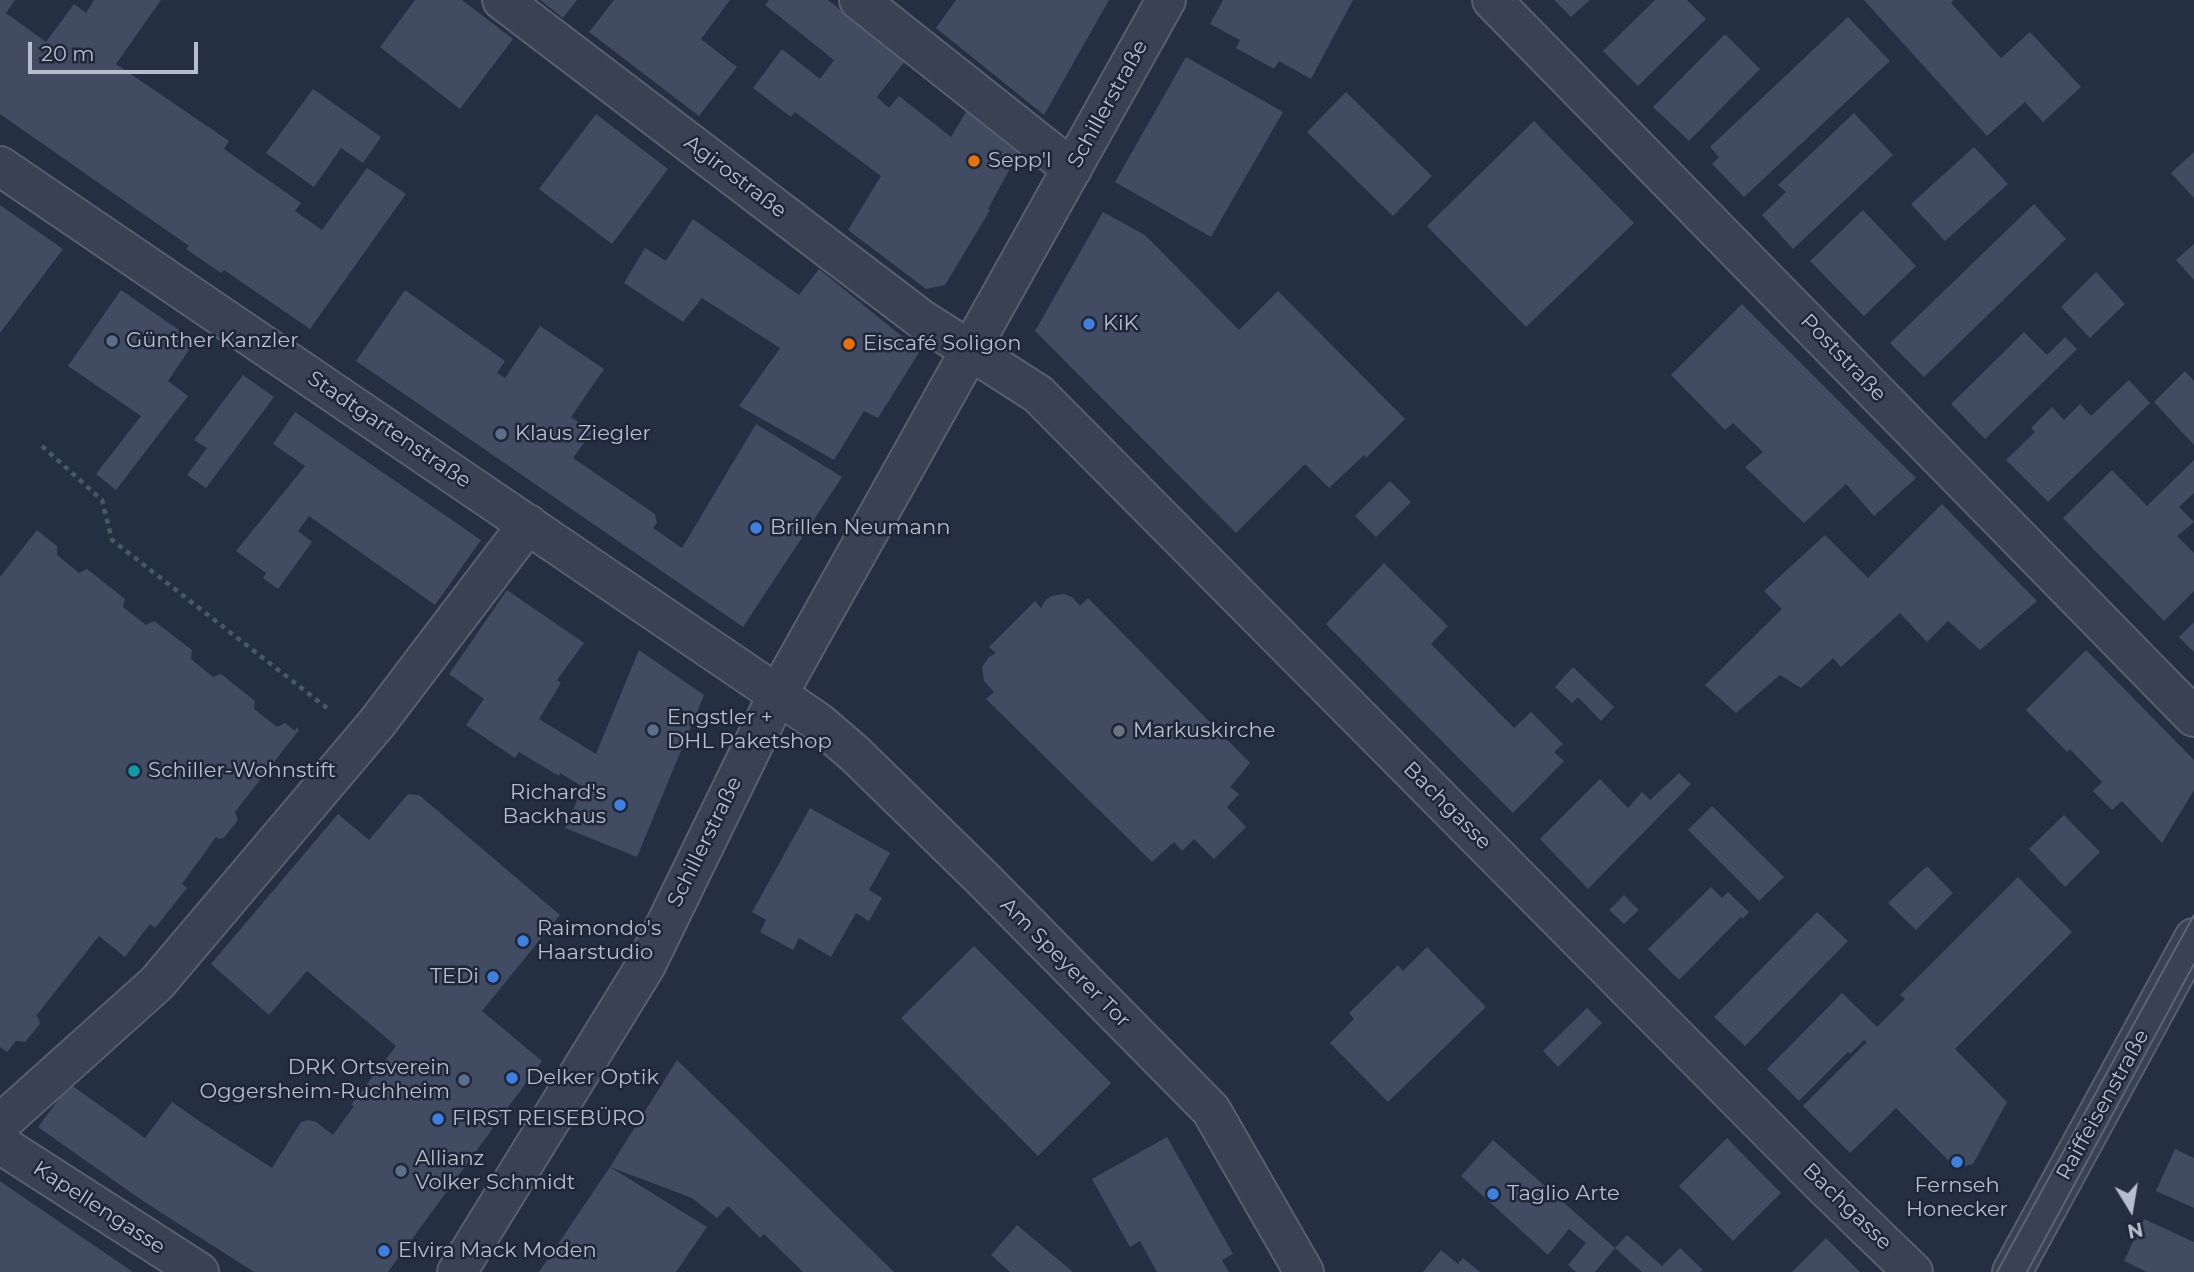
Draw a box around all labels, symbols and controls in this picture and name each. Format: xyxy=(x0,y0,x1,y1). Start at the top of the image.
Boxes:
scale bar xyxy=(32,28,201,72)
street label: Schillerstraße xyxy=(1063,36,1153,172)
text: 20 m xyxy=(41,41,95,66)
street label: Agirostraße xyxy=(679,130,791,224)
place label: Sepp'l xyxy=(988,148,1052,174)
marker: Sepp'l xyxy=(966,153,982,169)
street label: Poststraße xyxy=(1795,309,1891,407)
place label: KiK xyxy=(1103,311,1139,337)
marker: KiK xyxy=(1081,316,1097,332)
place label: Günther Kanzler xyxy=(126,328,299,354)
place label: Eiscafé Soligon xyxy=(863,331,1021,357)
marker: Günther Kanzler xyxy=(104,333,120,349)
marker: Eiscafé Soligon xyxy=(841,336,857,352)
street label: Stadtgartenstraße xyxy=(303,366,475,494)
place label: Klaus Ziegler xyxy=(515,421,651,447)
marker: Klaus Ziegler xyxy=(493,426,509,442)
place label: Brillen Neumann xyxy=(770,515,950,541)
marker: Brillen Neumann xyxy=(748,520,764,536)
place label: Engstler + DHL Paketshop xyxy=(667,705,832,755)
place label: Markuskirche xyxy=(1133,718,1275,744)
marker: Engstler + DHL Paketshop xyxy=(645,722,661,738)
marker: Markuskirche xyxy=(1111,723,1127,739)
street label: Bachgasse xyxy=(1398,757,1496,855)
place label: Schiller-Wohnstift xyxy=(148,758,336,784)
marker: Schiller-Wohnstift xyxy=(126,763,142,779)
street label: Schillerstraße xyxy=(663,773,747,911)
place label: Richard's Backhaus xyxy=(503,780,606,830)
marker: Richard's Backhaus xyxy=(612,797,628,813)
street label: Am Speyerer Tor xyxy=(995,893,1135,1033)
place label: Raimondo's Haarstudio xyxy=(537,916,661,966)
marker: Raimondo's Haarstudio xyxy=(515,933,531,949)
place label: TEDi xyxy=(430,964,479,990)
marker: TEDi xyxy=(485,969,501,985)
street label: Raiffeisenstraße xyxy=(2051,1025,2155,1185)
place label: DRK Ortsverein Oggersheim-Ruchheim xyxy=(200,1055,450,1105)
place label: Delker Optik xyxy=(526,1065,659,1091)
marker: Delker Optik xyxy=(504,1070,520,1086)
marker: DRK Ortsverein Oggersheim-Ruchheim xyxy=(456,1072,472,1088)
place label: FIRST REISEBÜRO xyxy=(452,1106,645,1132)
marker: FIRST REISEBÜRO xyxy=(430,1111,446,1127)
place label: Allianz Volker Schmidt xyxy=(415,1146,575,1196)
marker: Fernseh Honecker xyxy=(1949,1154,1965,1170)
street label: Kapellengasse xyxy=(28,1156,170,1260)
street label: Bachgasse xyxy=(1797,1158,1897,1256)
marker: Allianz Volker Schmidt xyxy=(393,1163,409,1179)
place label: Fernseh Honecker xyxy=(1906,1173,2008,1223)
north arrow xyxy=(2096,1174,2166,1244)
place label: Taglio Arte xyxy=(1507,1181,1620,1207)
marker: Taglio Arte xyxy=(1485,1186,1501,1202)
text: N xyxy=(2125,1217,2145,1243)
place label: Elvira Mack Moden xyxy=(398,1238,597,1264)
marker: Elvira Mack Moden xyxy=(376,1243,392,1259)

